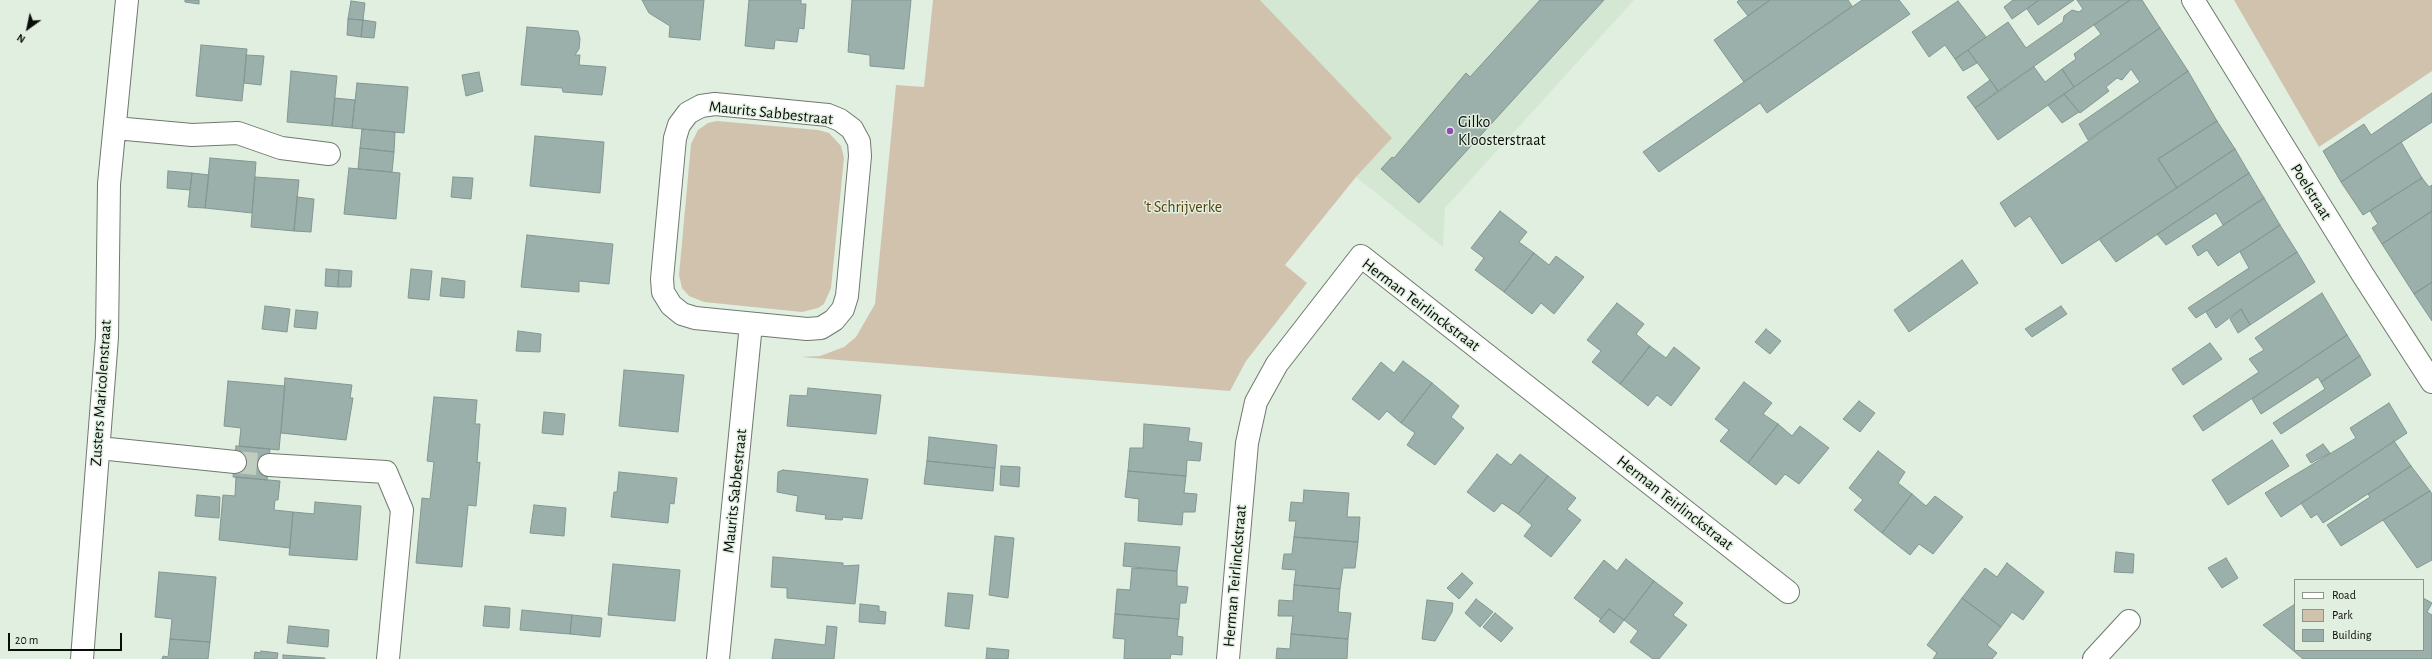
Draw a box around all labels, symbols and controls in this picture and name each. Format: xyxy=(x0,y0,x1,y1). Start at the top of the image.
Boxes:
north arrow xyxy=(8,8,48,48)
text: N xyxy=(15,32,27,45)
street label: Maurits Sabbestraat xyxy=(708,97,834,129)
place label: Gilko Kloosterstraat xyxy=(1458,112,1546,150)
marker: Gilko Kloosterstraat xyxy=(1445,126,1455,136)
street label: Poelstraat xyxy=(2286,160,2336,224)
park label: 't Schrijverke xyxy=(1144,197,1222,217)
street label: Herman Teirlinckstraat xyxy=(1358,254,1484,356)
street label: Zusters Maricolenstraat xyxy=(86,319,116,467)
street label: Maurits Sabbestraat xyxy=(719,428,751,554)
street label: Herman Teirlinckstraat xyxy=(1613,451,1737,555)
street label: Herman Teirlinckstraat xyxy=(1219,504,1251,648)
legend xyxy=(2294,579,2424,651)
text: Road xyxy=(2332,589,2356,601)
text: Park xyxy=(2332,609,2353,621)
scale bar xyxy=(10,625,124,651)
text: Building xyxy=(2332,629,2372,641)
text: 20 m xyxy=(15,634,38,646)

